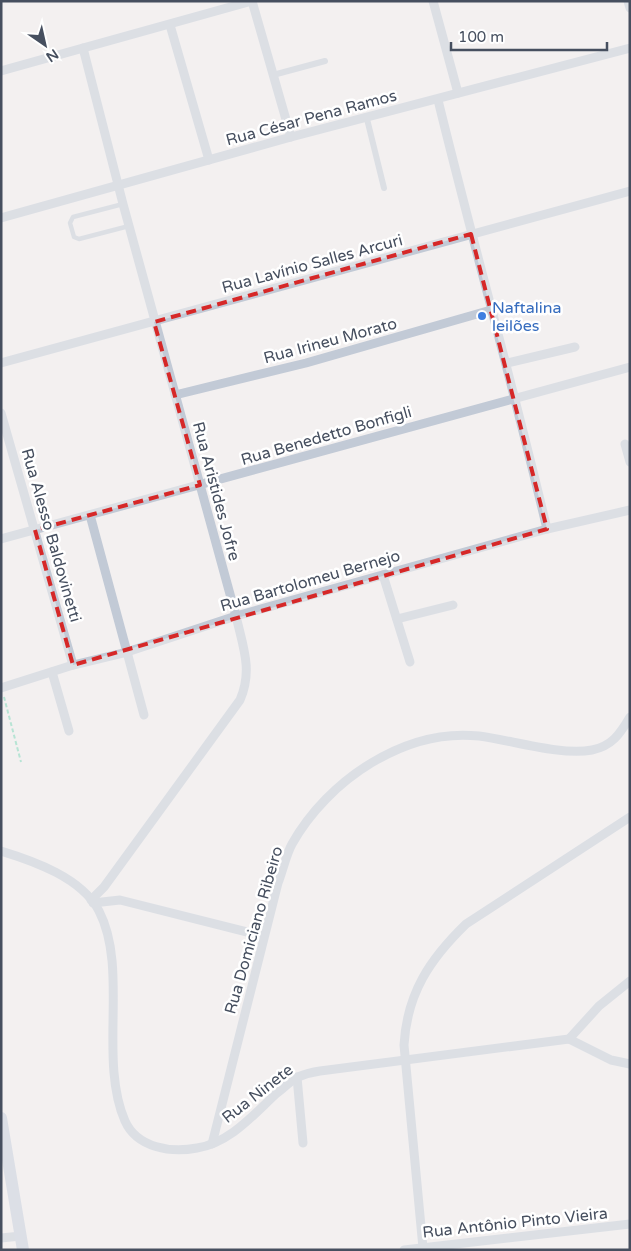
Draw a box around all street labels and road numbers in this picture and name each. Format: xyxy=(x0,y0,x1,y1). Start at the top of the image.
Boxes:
street label: Rua César Pena Ramos xyxy=(224,86,399,150)
street label: Rua Lavínio Salles Arcuri xyxy=(220,230,405,298)
street label: Rua Irineu Morato xyxy=(261,314,399,368)
street label: Rua Benedetto Bonfigli xyxy=(239,402,414,470)
street label: Rua Aristides Jofre xyxy=(188,420,244,563)
street label: Rua Alesso Baldovinetti xyxy=(17,446,85,624)
street label: Rua Bartolomeu Bernejo xyxy=(218,546,403,616)
street label: Rua Domiciano Ribeiro xyxy=(220,844,288,1017)
street label: Rua Ninete xyxy=(218,1060,297,1128)
street label: Rua Antônio Pinto Vieira xyxy=(421,1203,609,1243)

